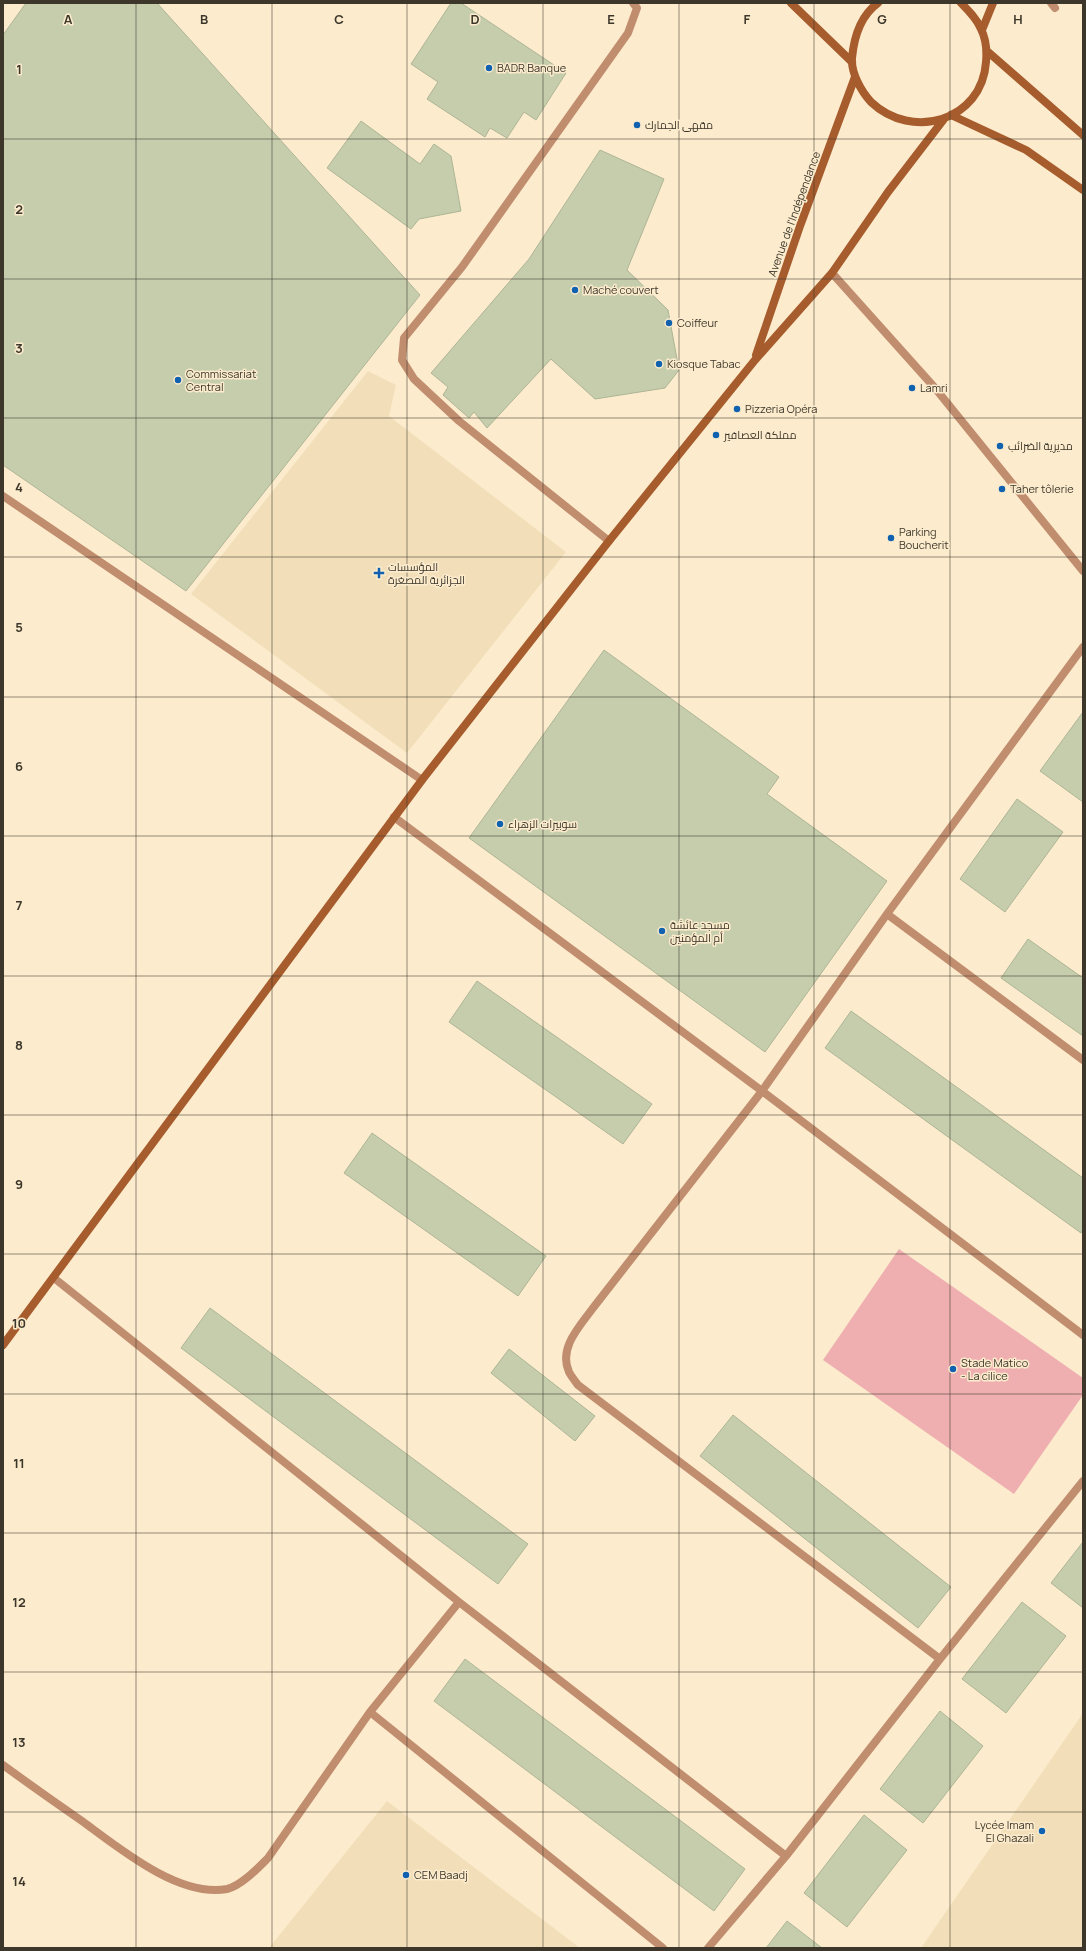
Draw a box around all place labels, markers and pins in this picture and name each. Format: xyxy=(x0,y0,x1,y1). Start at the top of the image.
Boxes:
place label: BADR Banque xyxy=(497,60,567,75)
marker: BADR Banque xyxy=(484,63,494,73)
place label: مقهى الجمارك xyxy=(645,117,713,132)
marker: مقهى الجمارك xyxy=(632,120,642,130)
place label: Maché couvert xyxy=(583,282,659,297)
marker: Maché couvert xyxy=(570,285,580,295)
place label: Coiffeur xyxy=(677,315,718,330)
marker: Coiffeur xyxy=(664,318,674,328)
place label: Kiosque Tabac xyxy=(667,356,741,371)
marker: Kiosque Tabac xyxy=(654,359,664,369)
place label: Commissariat Central xyxy=(186,366,256,394)
marker: Commissariat Central xyxy=(173,375,183,385)
place label: Lamri xyxy=(920,380,948,395)
marker: Lamri xyxy=(907,383,917,393)
place label: Pizzeria Opéra xyxy=(745,401,817,416)
marker: Pizzeria Opéra xyxy=(732,404,742,414)
place label: مملكة العصافير xyxy=(723,427,796,442)
marker: مملكة العصافير xyxy=(711,430,721,440)
place label: مديرية الضرائب xyxy=(1008,438,1073,453)
marker: مديرية الضرائب xyxy=(995,441,1005,451)
place label: Taher tôlerie xyxy=(1010,481,1074,496)
marker: Taher tôlerie xyxy=(997,484,1007,494)
place label: Parking Boucherit xyxy=(899,524,949,552)
marker: Parking Boucherit xyxy=(886,533,896,543)
place label: المؤسسات الجزائرية المصغرة xyxy=(388,559,465,587)
marker: المؤسسات الجزائرية المصغرة xyxy=(373,567,385,579)
place label: سوبيرات الزهراء xyxy=(508,816,577,831)
marker: سوبيرات الزهراء xyxy=(495,819,505,829)
place label: مسجد عائشة أم المؤمنين xyxy=(670,917,730,946)
marker: مسجد عائشة أم المؤمنين xyxy=(657,926,667,936)
place label: Stade Matico - La cilice xyxy=(961,1355,1029,1383)
marker: Stade Matico - La cilice xyxy=(948,1364,958,1374)
place label: Lycée Imam El Ghazali xyxy=(975,1817,1034,1845)
marker: Lycée Imam El Ghazali xyxy=(1037,1826,1047,1836)
place label: CEM Baadj xyxy=(414,1867,468,1882)
marker: CEM Baadj xyxy=(401,1870,411,1880)

